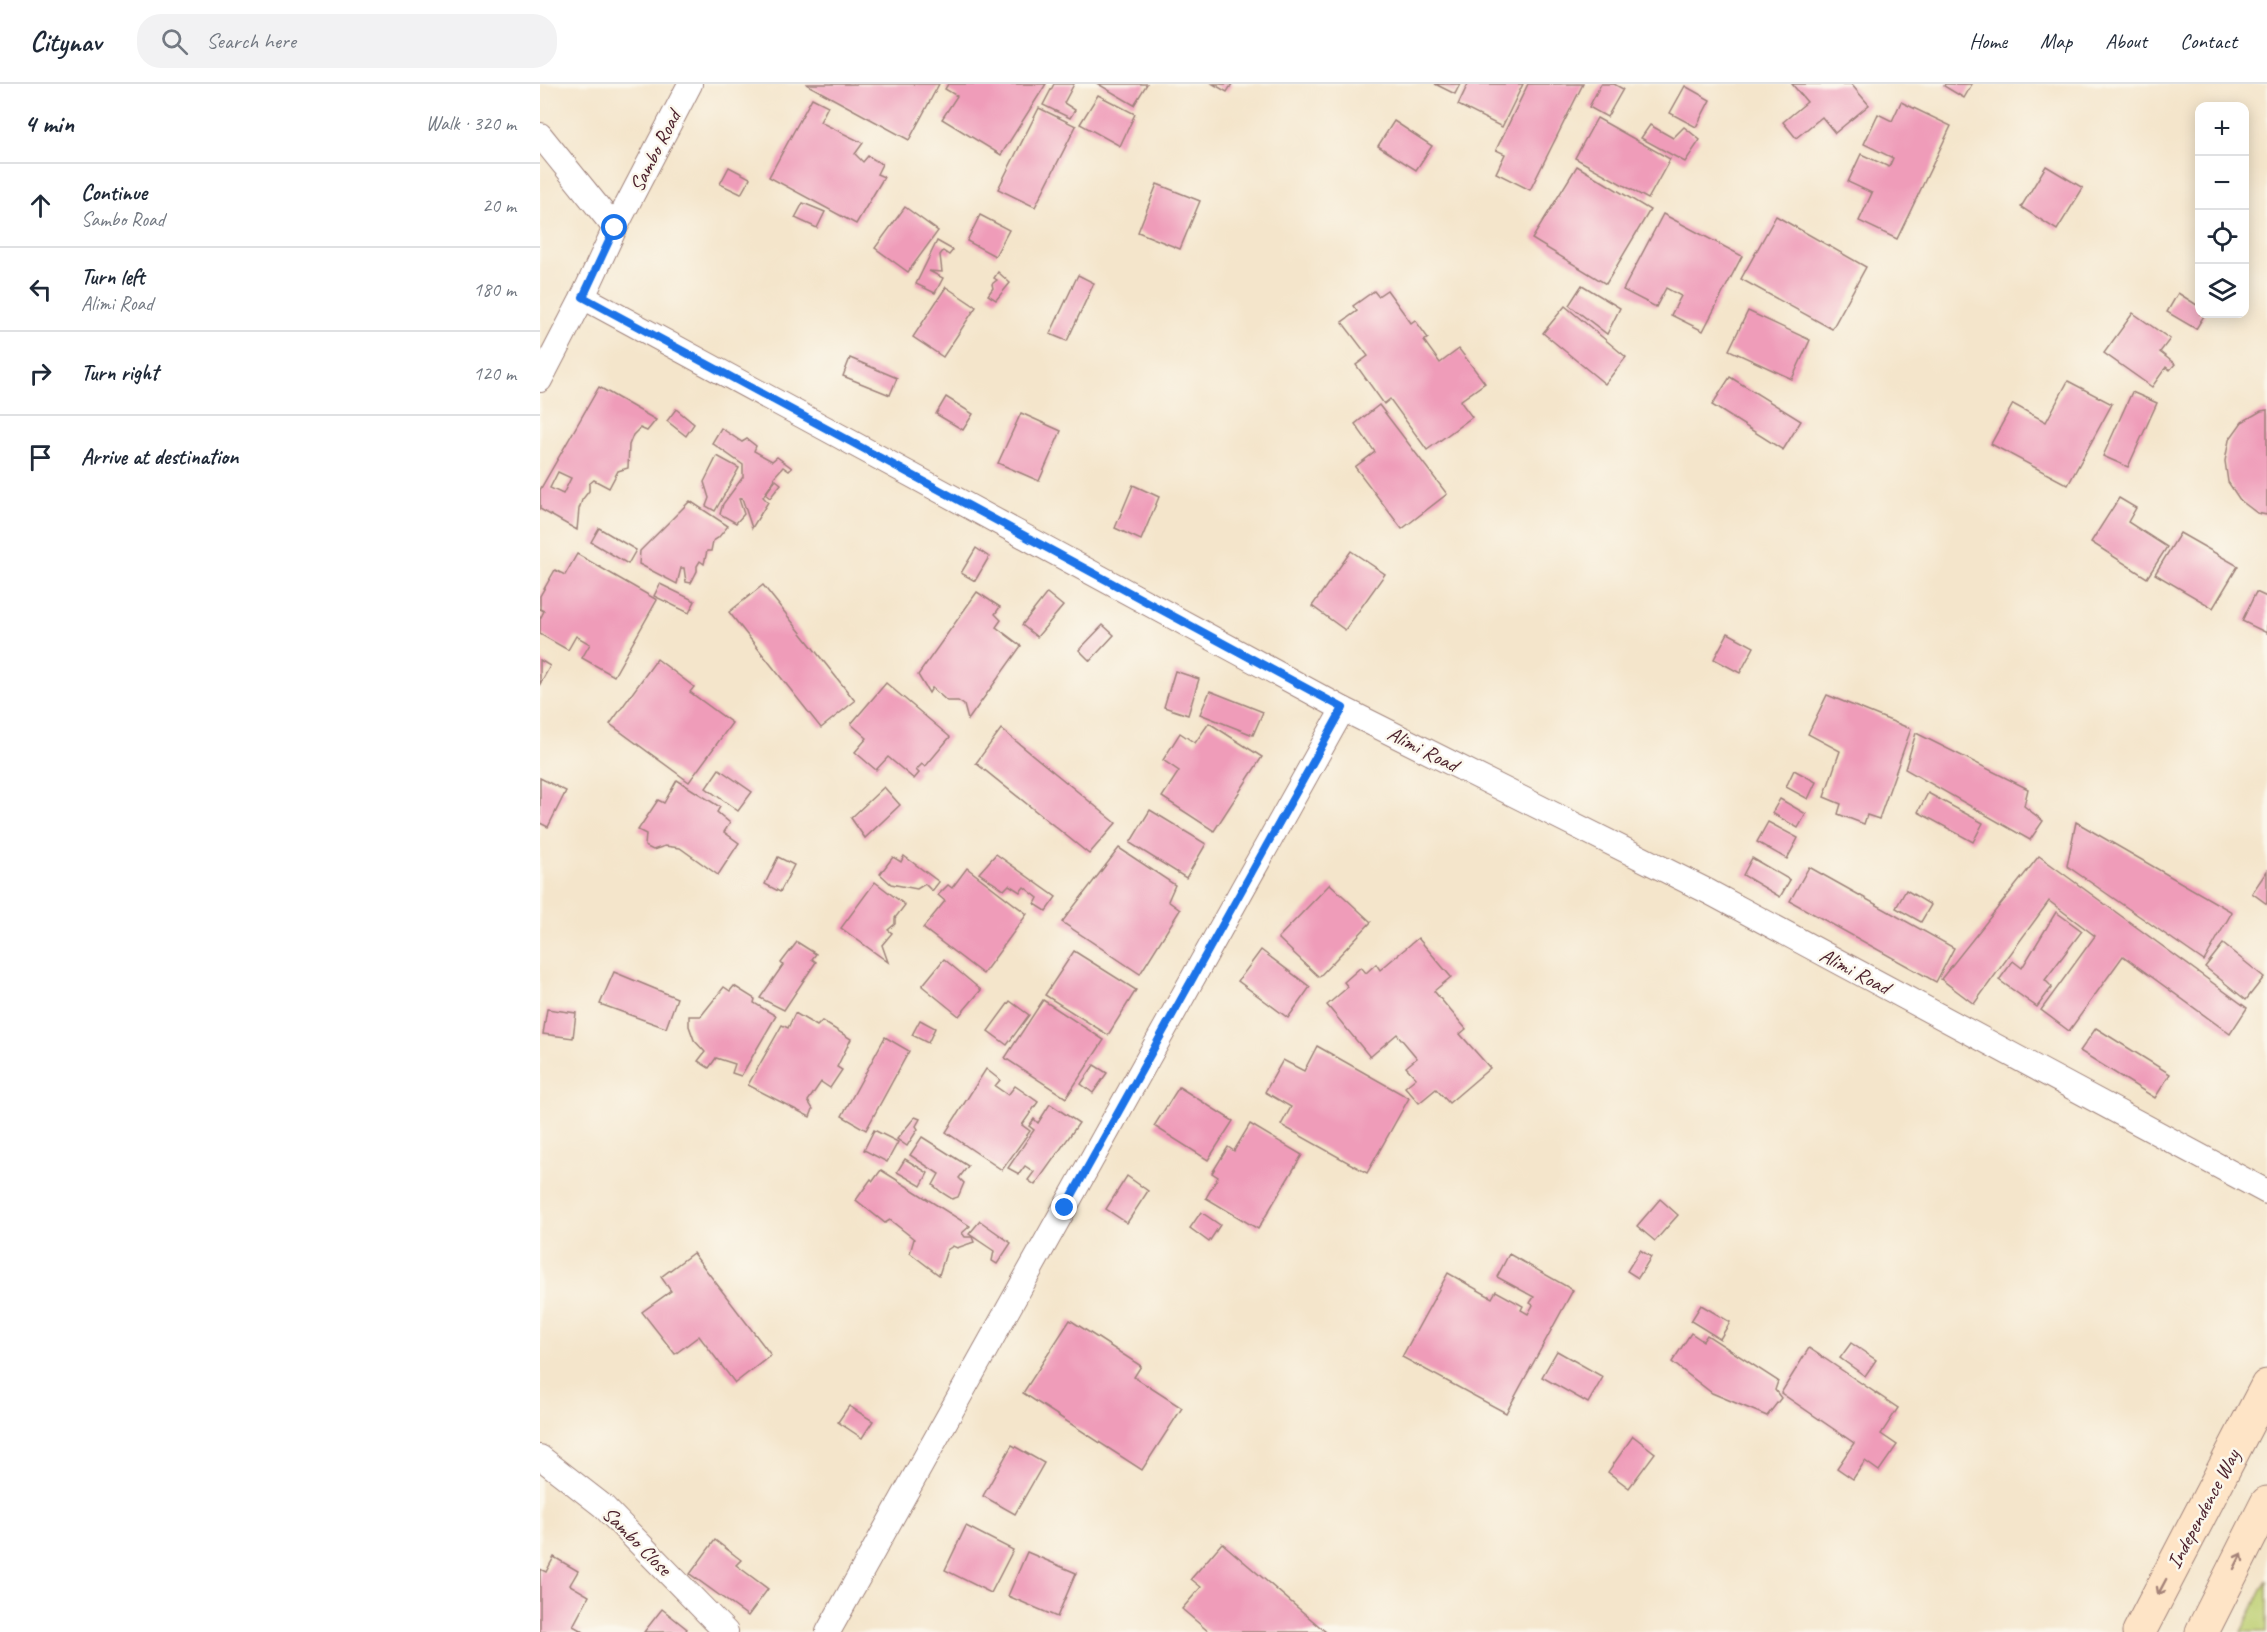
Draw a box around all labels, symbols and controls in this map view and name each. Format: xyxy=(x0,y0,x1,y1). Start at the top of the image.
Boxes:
search box xyxy=(137,14,557,68)
text: Citynav xyxy=(30,24,101,59)
icon: search xyxy=(158,25,191,58)
text: Search here xyxy=(206,27,296,55)
text: Home xyxy=(1969,28,2007,54)
text: Map xyxy=(2040,28,2072,54)
text: About xyxy=(2105,28,2147,54)
text: Contact xyxy=(2180,28,2237,54)
map controls xyxy=(2195,102,2249,318)
button: + xyxy=(2195,102,2249,156)
street label: Sambo Road xyxy=(623,104,688,196)
text: 4 min xyxy=(24,107,74,140)
text: Walk · 320 m xyxy=(426,111,516,136)
button: − xyxy=(2195,156,2249,210)
text: Continue xyxy=(81,179,147,207)
icon: ahead xyxy=(24,189,57,222)
text: 20 m xyxy=(482,193,516,218)
text: Sambo Road xyxy=(81,207,165,232)
button: locate xyxy=(2195,210,2249,264)
route start xyxy=(601,214,627,240)
text: Turn left xyxy=(81,263,145,291)
button: layers xyxy=(2195,264,2249,318)
icon: left xyxy=(24,273,57,306)
text: 180 m xyxy=(473,277,516,302)
text: Alimi Road xyxy=(81,291,153,316)
icon: right xyxy=(24,357,57,390)
text: Turn right xyxy=(81,359,158,387)
text: 120 m xyxy=(473,361,516,386)
icon: arrive xyxy=(24,441,57,474)
text: Arrive at destination xyxy=(81,443,238,471)
street label: Alimi Road xyxy=(1383,720,1465,779)
street label: Alimi Road xyxy=(1815,942,1897,1002)
route end xyxy=(1051,1194,1077,1220)
street label: Independence Way xyxy=(2161,1443,2246,1573)
street label: Sambo Close xyxy=(597,1501,679,1583)
one-way arrow xyxy=(2232,1553,2244,1570)
one-way arrow xyxy=(2156,1578,2168,1595)

